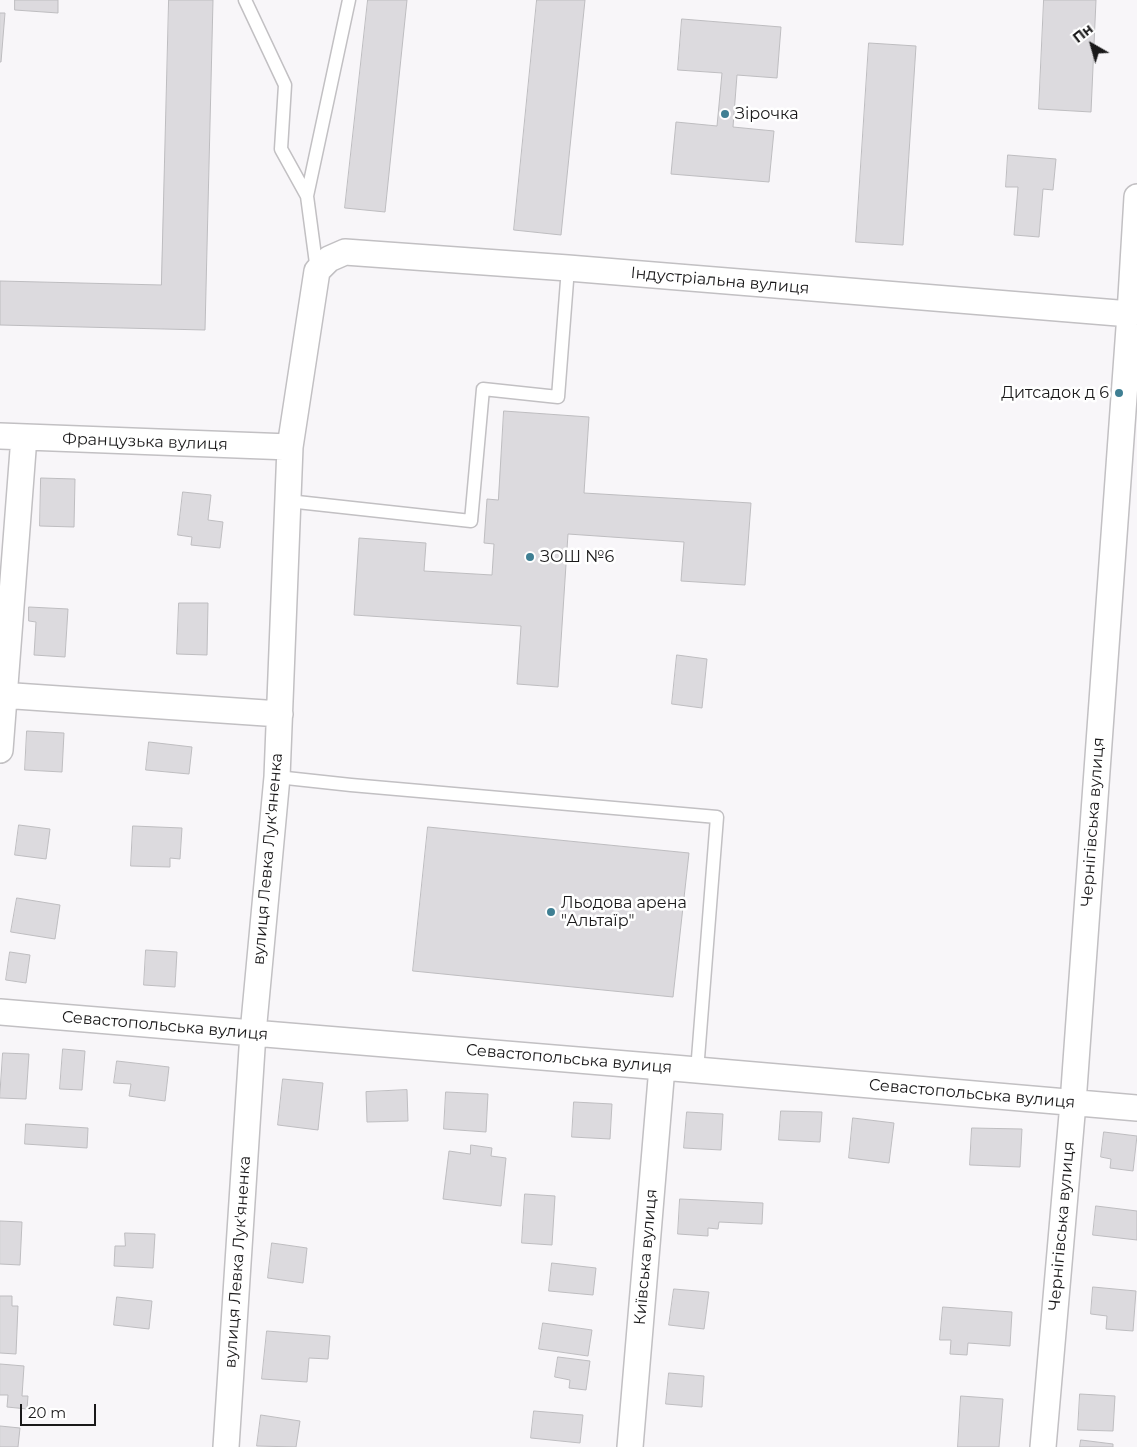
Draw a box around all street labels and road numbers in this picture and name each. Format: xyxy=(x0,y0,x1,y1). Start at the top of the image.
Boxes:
street label: Індустріальна вулиця xyxy=(630,264,810,298)
street label: Французька вулиця xyxy=(62,430,228,454)
street label: Чернігівська вулиця xyxy=(1077,737,1109,907)
street label: вулиця Левка Лук'яненка xyxy=(249,752,287,966)
street label: Севастопольська вулиця xyxy=(61,1007,269,1045)
street label: Севастопольська вулиця xyxy=(465,1040,673,1078)
street label: Севастопольська вулиця xyxy=(868,1075,1076,1113)
street label: Чернігівська вулиця xyxy=(1045,1141,1079,1311)
street label: вулиця Левка Лук'яненка xyxy=(221,1155,255,1369)
street label: Київська вулиця xyxy=(630,1188,662,1326)

